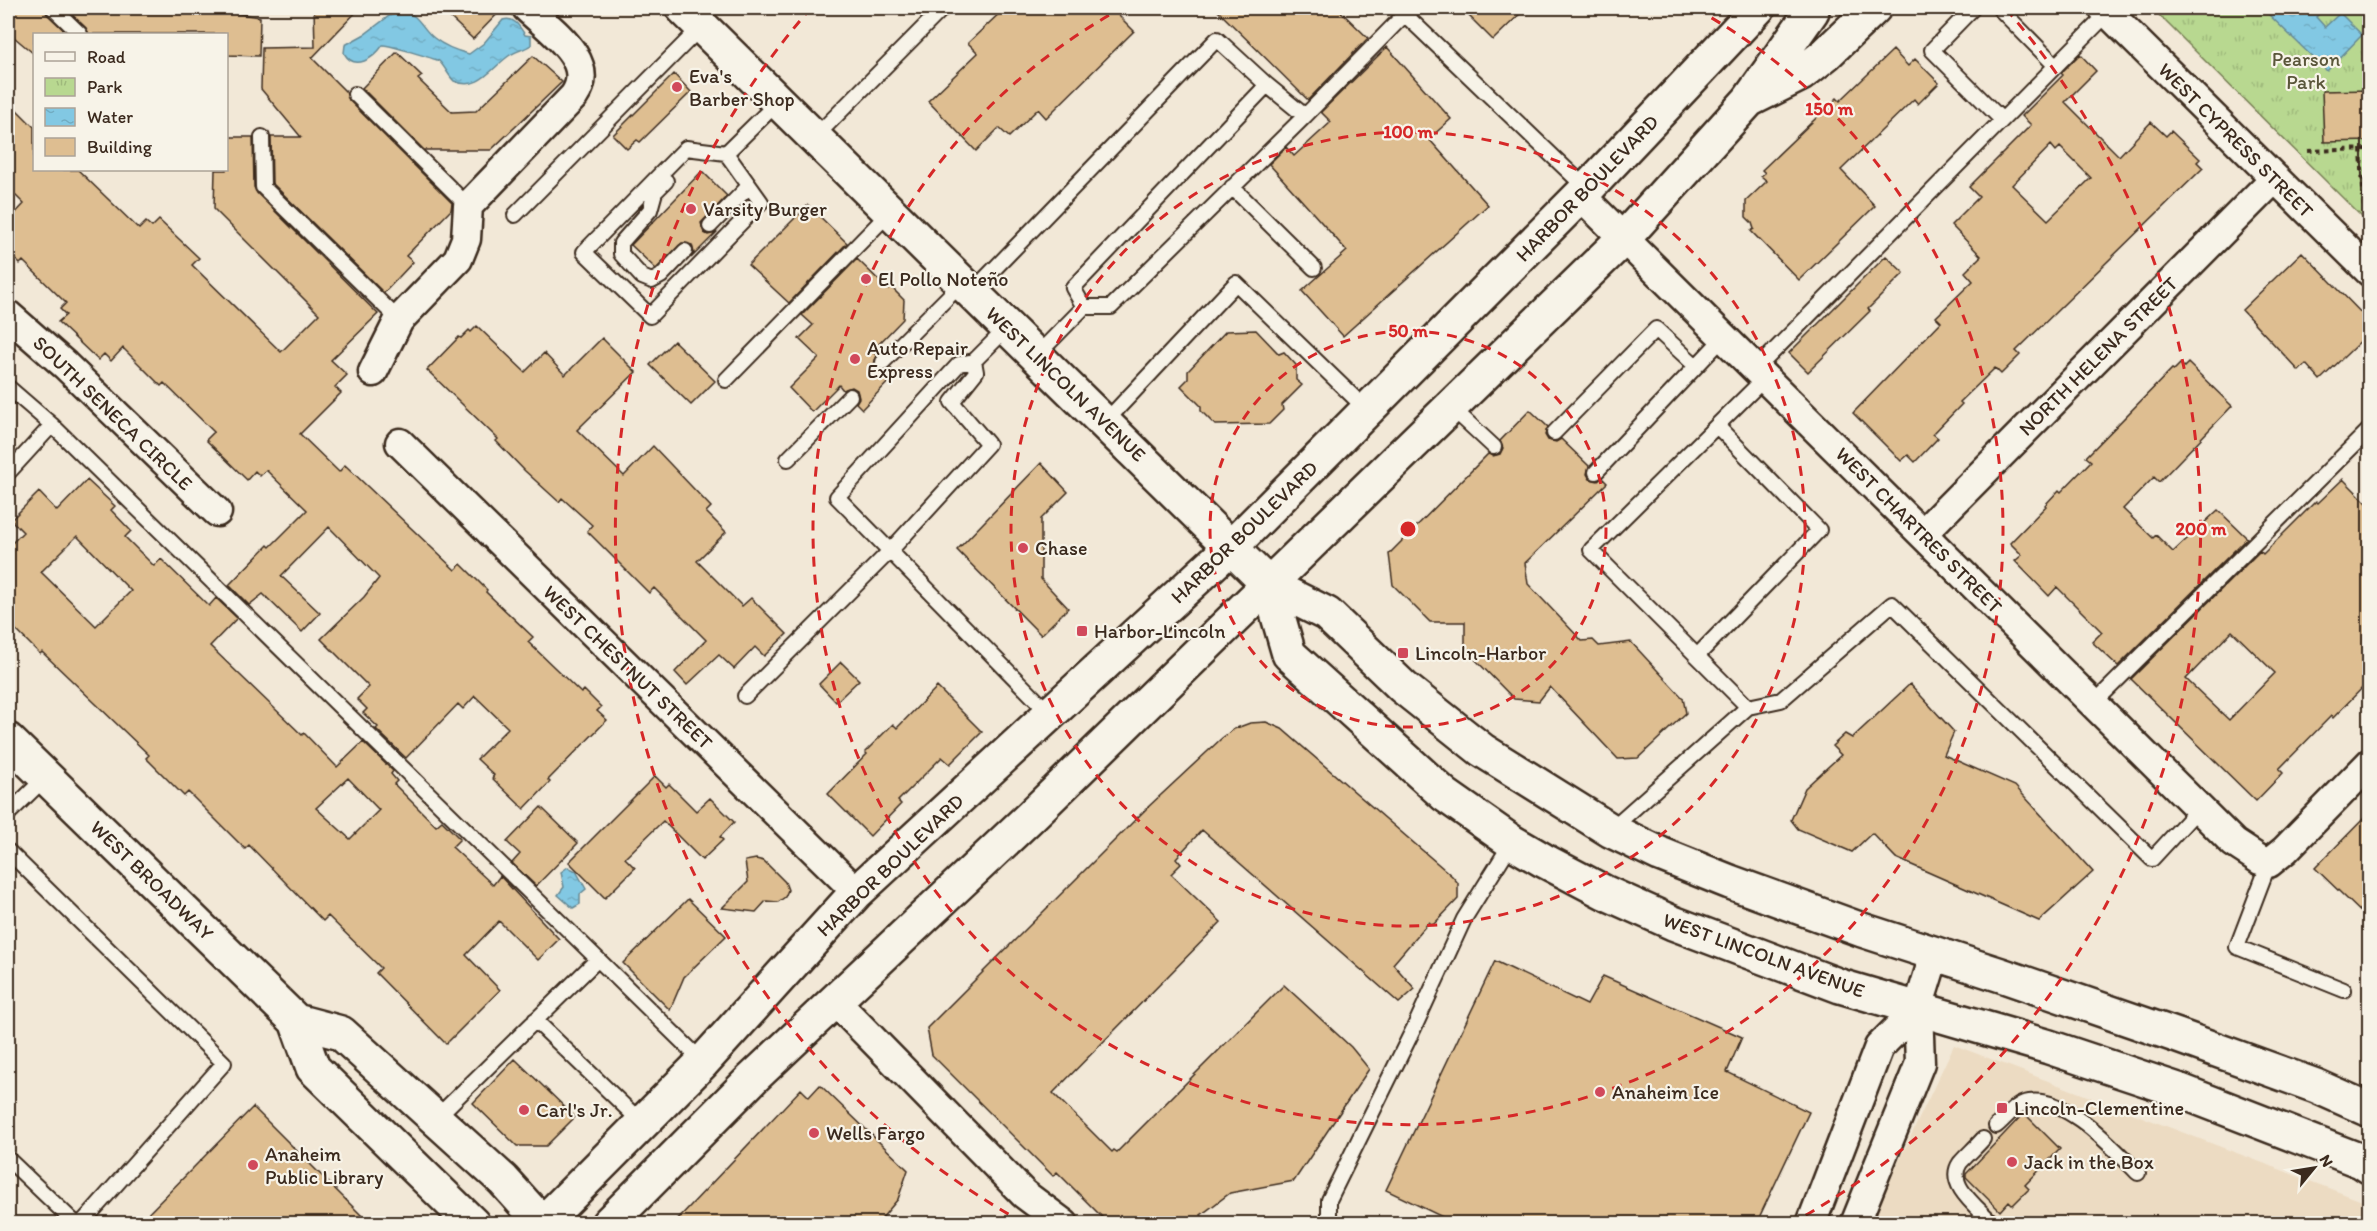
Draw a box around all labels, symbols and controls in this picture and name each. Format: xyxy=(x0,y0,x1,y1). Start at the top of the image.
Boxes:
legend xyxy=(33,33,228,171)
text: Road xyxy=(87,46,126,68)
park label: Pearson Park xyxy=(2272,47,2340,94)
street label: WEST CYPRESS STREET xyxy=(2153,57,2319,223)
place label: Eva's Barber Shop xyxy=(689,64,795,111)
text: Park xyxy=(87,76,122,98)
marker: Eva's Barber Shop xyxy=(670,80,684,94)
text: 150 m xyxy=(1805,98,1854,120)
text: Water xyxy=(87,106,133,128)
street label: HARBOR BOULEVARD xyxy=(1511,110,1663,266)
text: 100 m xyxy=(1383,121,1434,143)
text: Building xyxy=(87,136,153,158)
place label: Varsity Burger xyxy=(703,197,827,221)
marker: Varsity Burger xyxy=(684,202,698,216)
place label: El Pollo Noteño xyxy=(878,267,1008,291)
street label: NORTH HELENA STREET xyxy=(2013,271,2183,441)
marker: El Pollo Noteño xyxy=(859,272,873,286)
street label: WEST LINCOLN AVENUE xyxy=(981,301,1151,467)
text: 50 m xyxy=(1388,320,1429,342)
street label: SOUTH SENECA CIRCLE xyxy=(28,331,198,495)
place label: Auto Repair Express xyxy=(867,336,968,383)
marker: Auto Repair Express xyxy=(848,352,862,366)
street label: WEST CHARTRES STREET xyxy=(1831,442,2007,618)
street label: HARBOR BOULEVARD xyxy=(1166,456,1322,608)
text: 200 m xyxy=(2176,518,2227,540)
centre of rings xyxy=(1398,519,1418,539)
place label: Chase xyxy=(1035,536,1087,560)
marker: Chase xyxy=(1016,541,1030,555)
street label: WEST CHESTNUT STREET xyxy=(538,580,718,754)
place label: Harbor-Lincoln xyxy=(1094,619,1226,643)
marker: Harbor-Lincoln xyxy=(1075,624,1089,638)
place label: Lincoln-Harbor xyxy=(1415,641,1546,665)
marker: Lincoln-Harbor xyxy=(1396,646,1410,660)
street label: HARBOR BOULEVARD xyxy=(812,789,968,941)
street label: WEST BROADWAY xyxy=(85,815,219,945)
street label: WEST LINCOLN AVENUE xyxy=(1660,907,1868,1003)
place label: Anaheim Ice xyxy=(1612,1080,1719,1104)
marker: Anaheim Ice xyxy=(1593,1085,1607,1099)
place label: Lincoln-Clementine xyxy=(2014,1096,2184,1120)
place label: Carl's Jr. xyxy=(536,1098,613,1122)
marker: Lincoln-Clementine xyxy=(1995,1101,2009,1115)
marker: Carl's Jr. xyxy=(517,1103,531,1117)
place label: Wells Fargo xyxy=(826,1121,925,1145)
marker: Wells Fargo xyxy=(807,1126,821,1140)
north arrow xyxy=(2284,1138,2344,1198)
place label: Anaheim Public Library xyxy=(265,1142,384,1189)
place label: Jack in the Box xyxy=(2024,1150,2154,1174)
text: N xyxy=(2316,1151,2337,1170)
marker: Jack in the Box xyxy=(2005,1155,2019,1169)
marker: Anaheim Public Library xyxy=(246,1158,260,1172)

